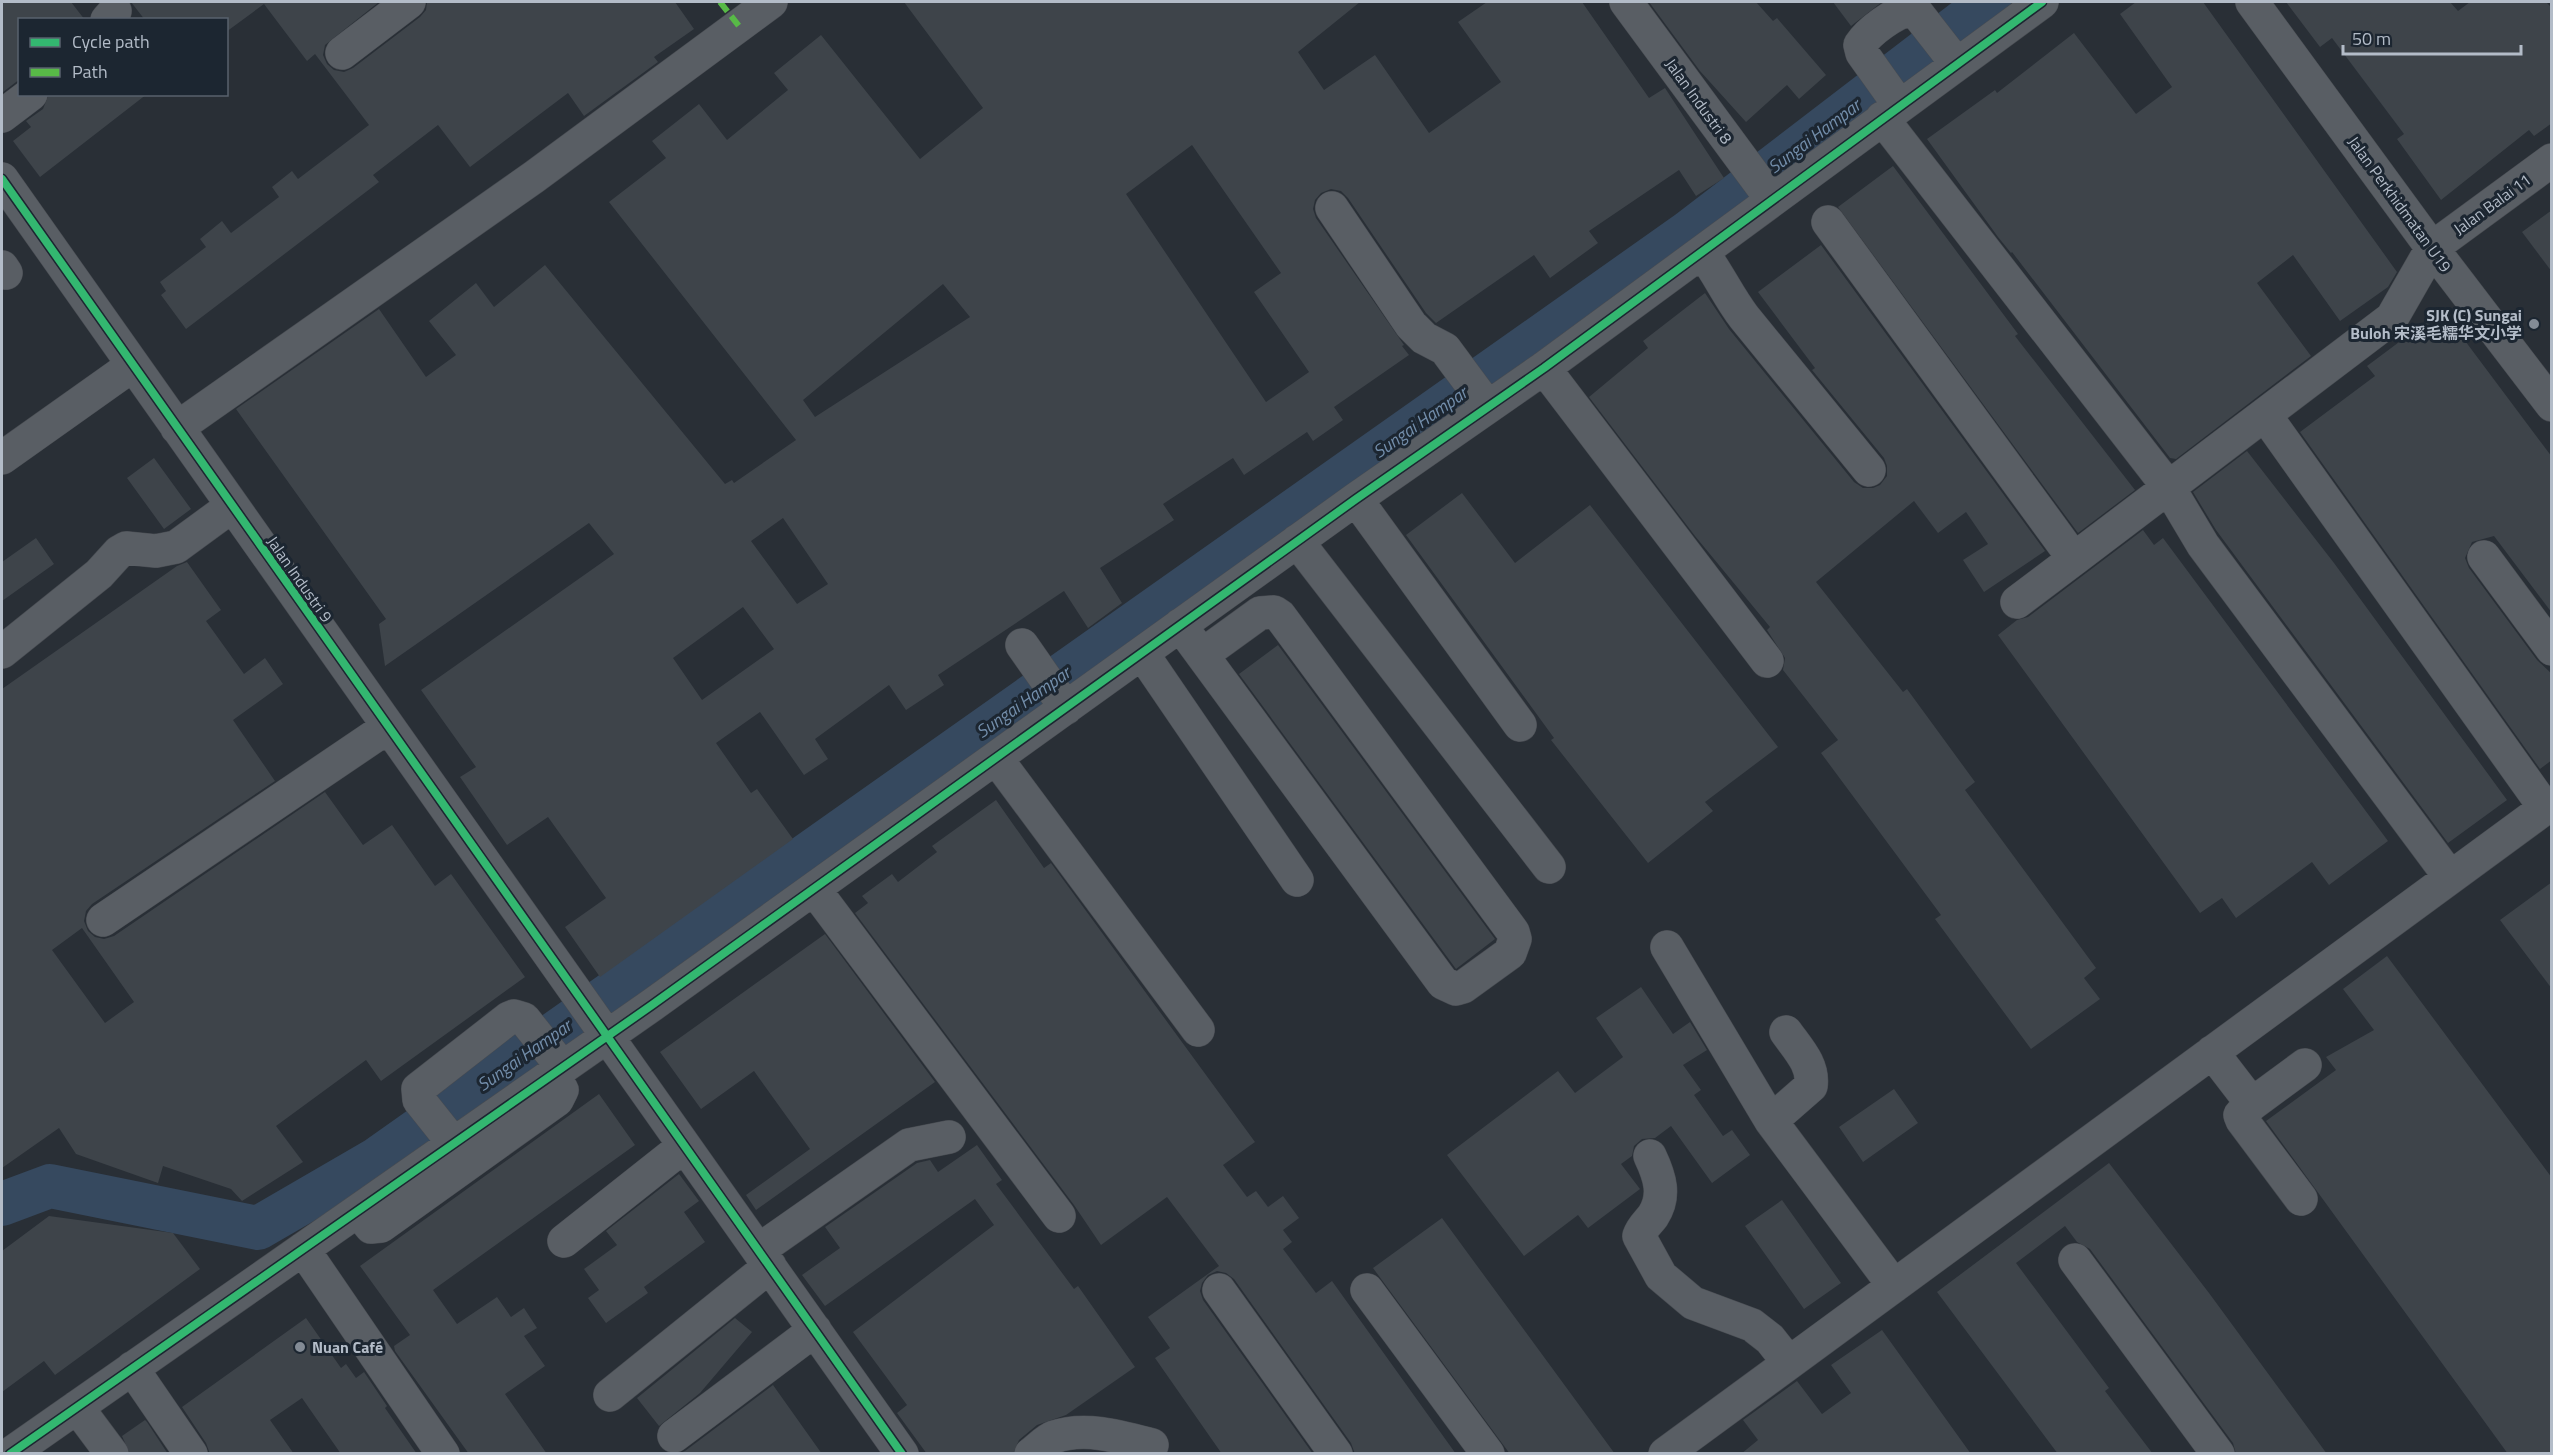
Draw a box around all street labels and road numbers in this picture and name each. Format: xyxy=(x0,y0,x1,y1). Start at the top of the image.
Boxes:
street label: Jalan Industri 8 xyxy=(1660,53,1738,149)
street label: Jalan Perkhidmatan U19 xyxy=(2342,131,2458,277)
street label: Jalan Balai 11 xyxy=(2448,168,2536,240)
street label: Jalan Industri 9 xyxy=(261,531,339,627)

